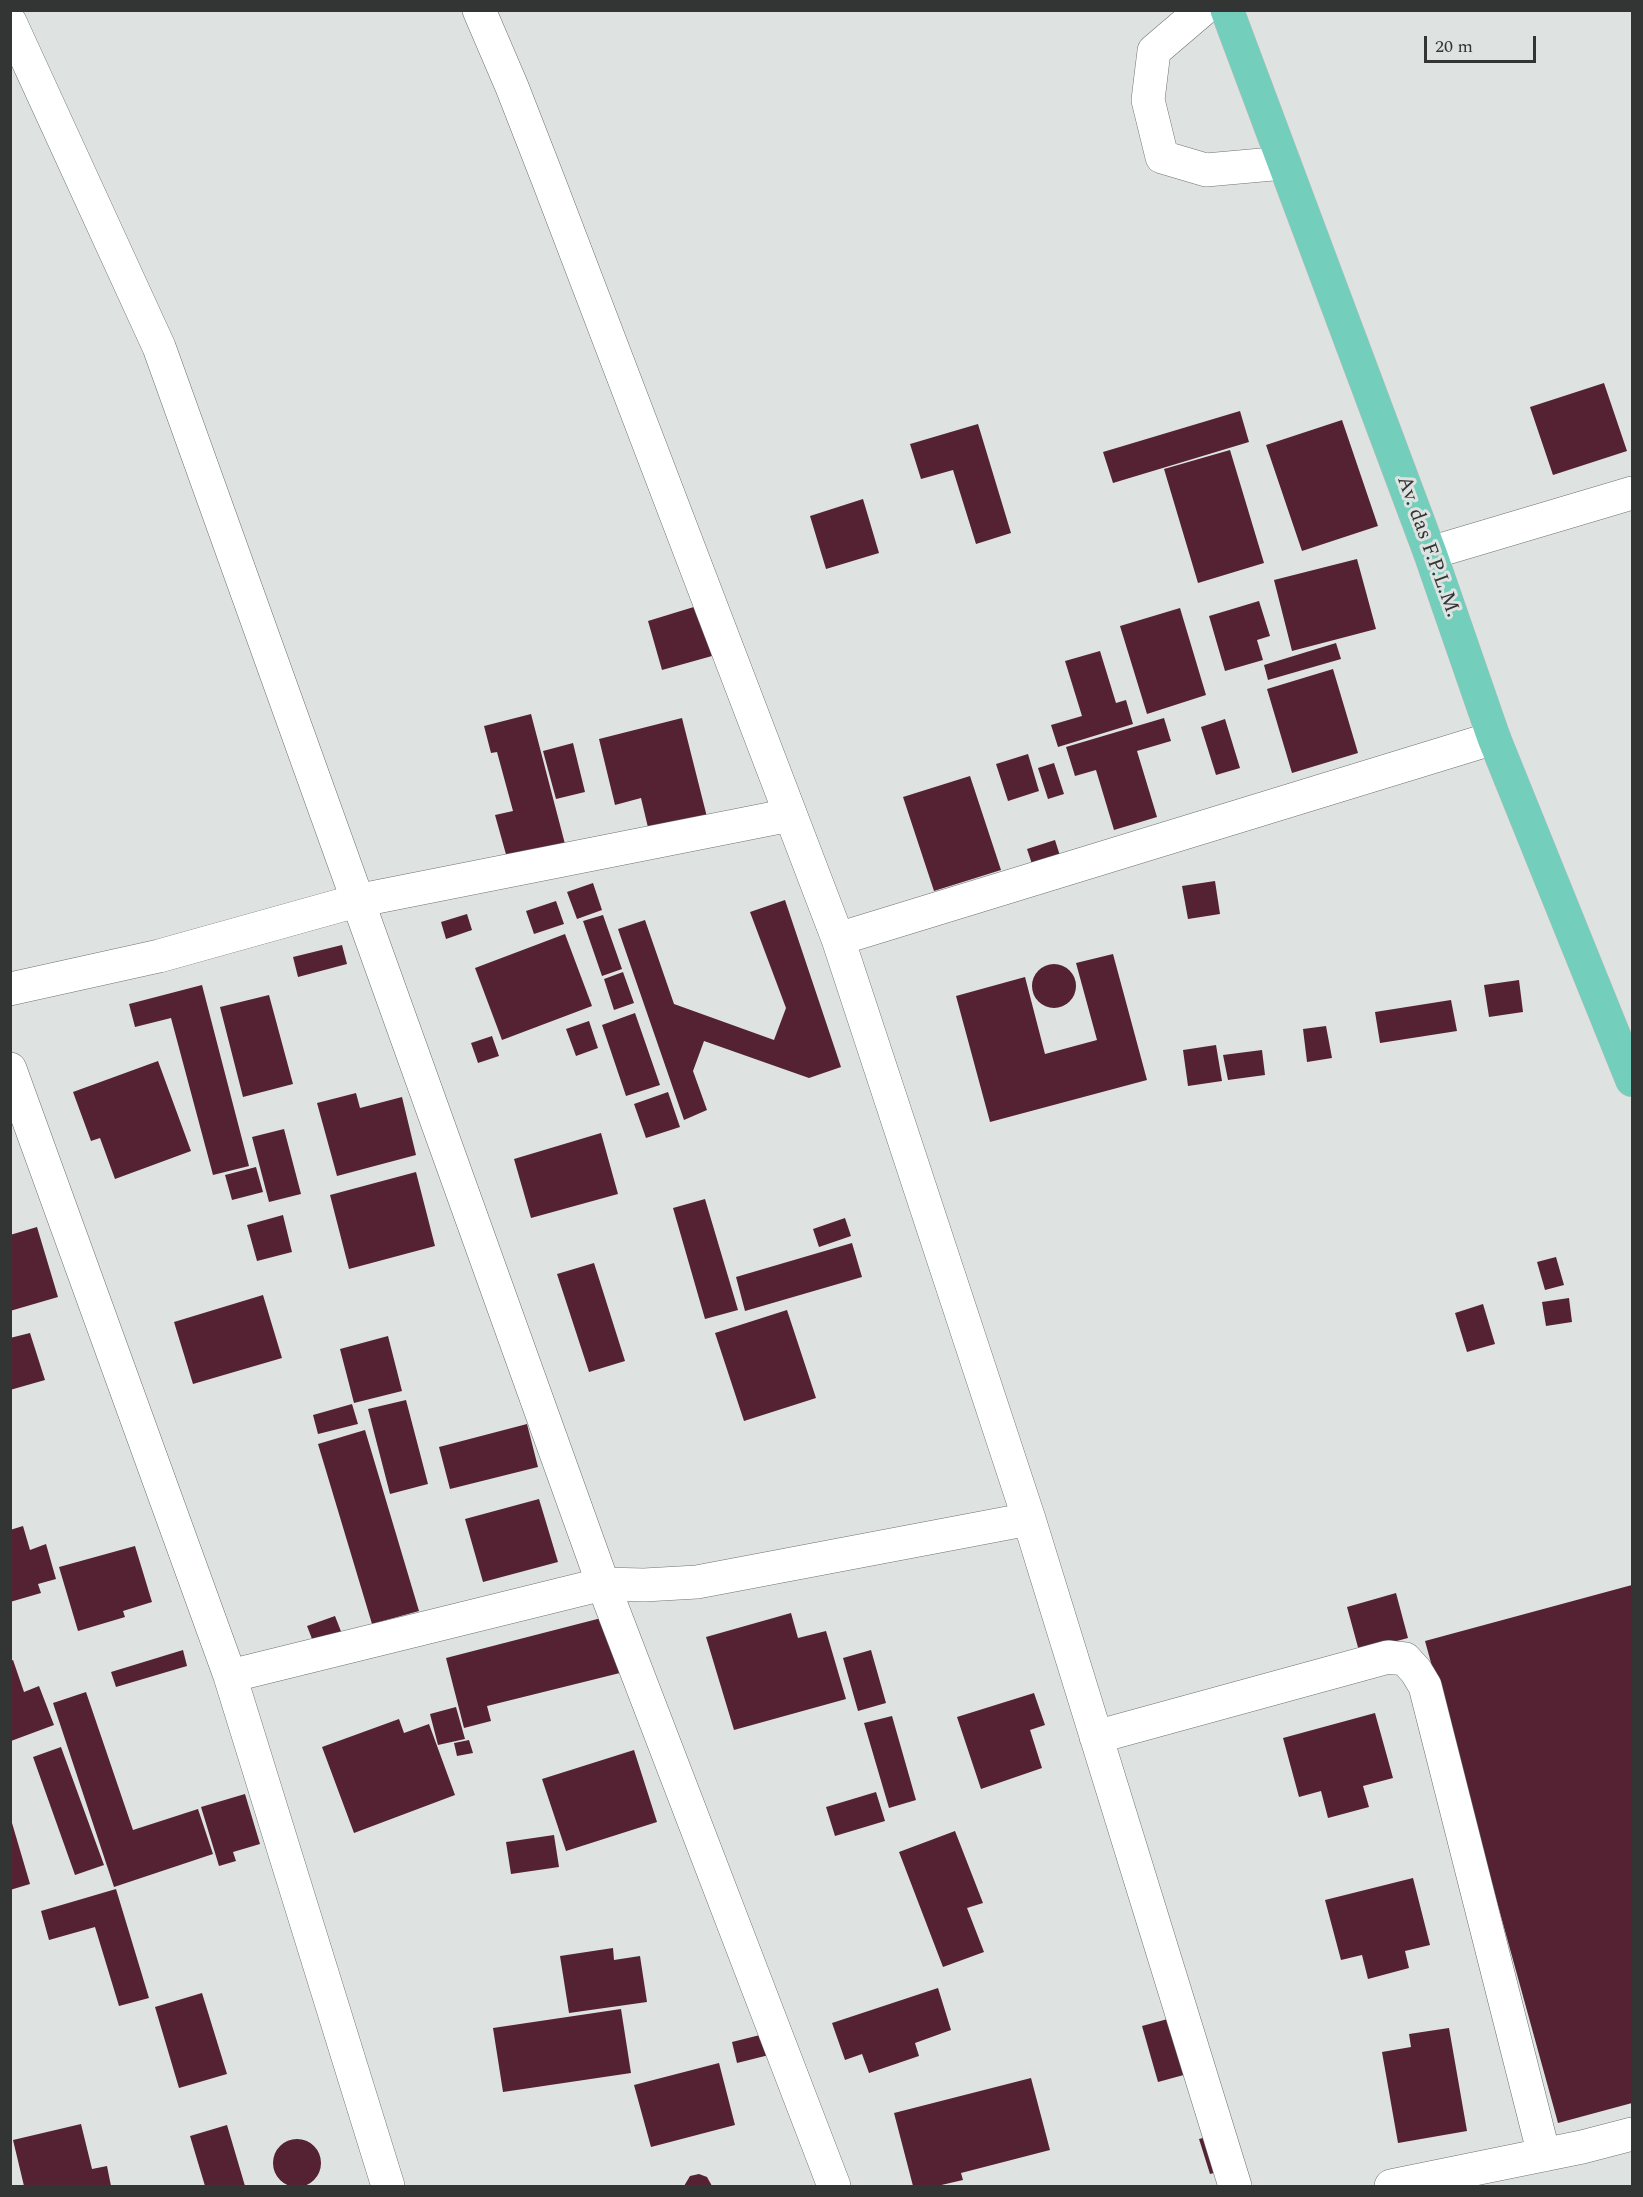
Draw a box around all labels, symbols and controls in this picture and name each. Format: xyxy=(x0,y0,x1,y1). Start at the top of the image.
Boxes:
scale bar xyxy=(1427,24,1540,62)
text: 20 m xyxy=(1435,33,1473,60)
street label: Av. das F.P.L.M. xyxy=(1390,473,1464,621)

